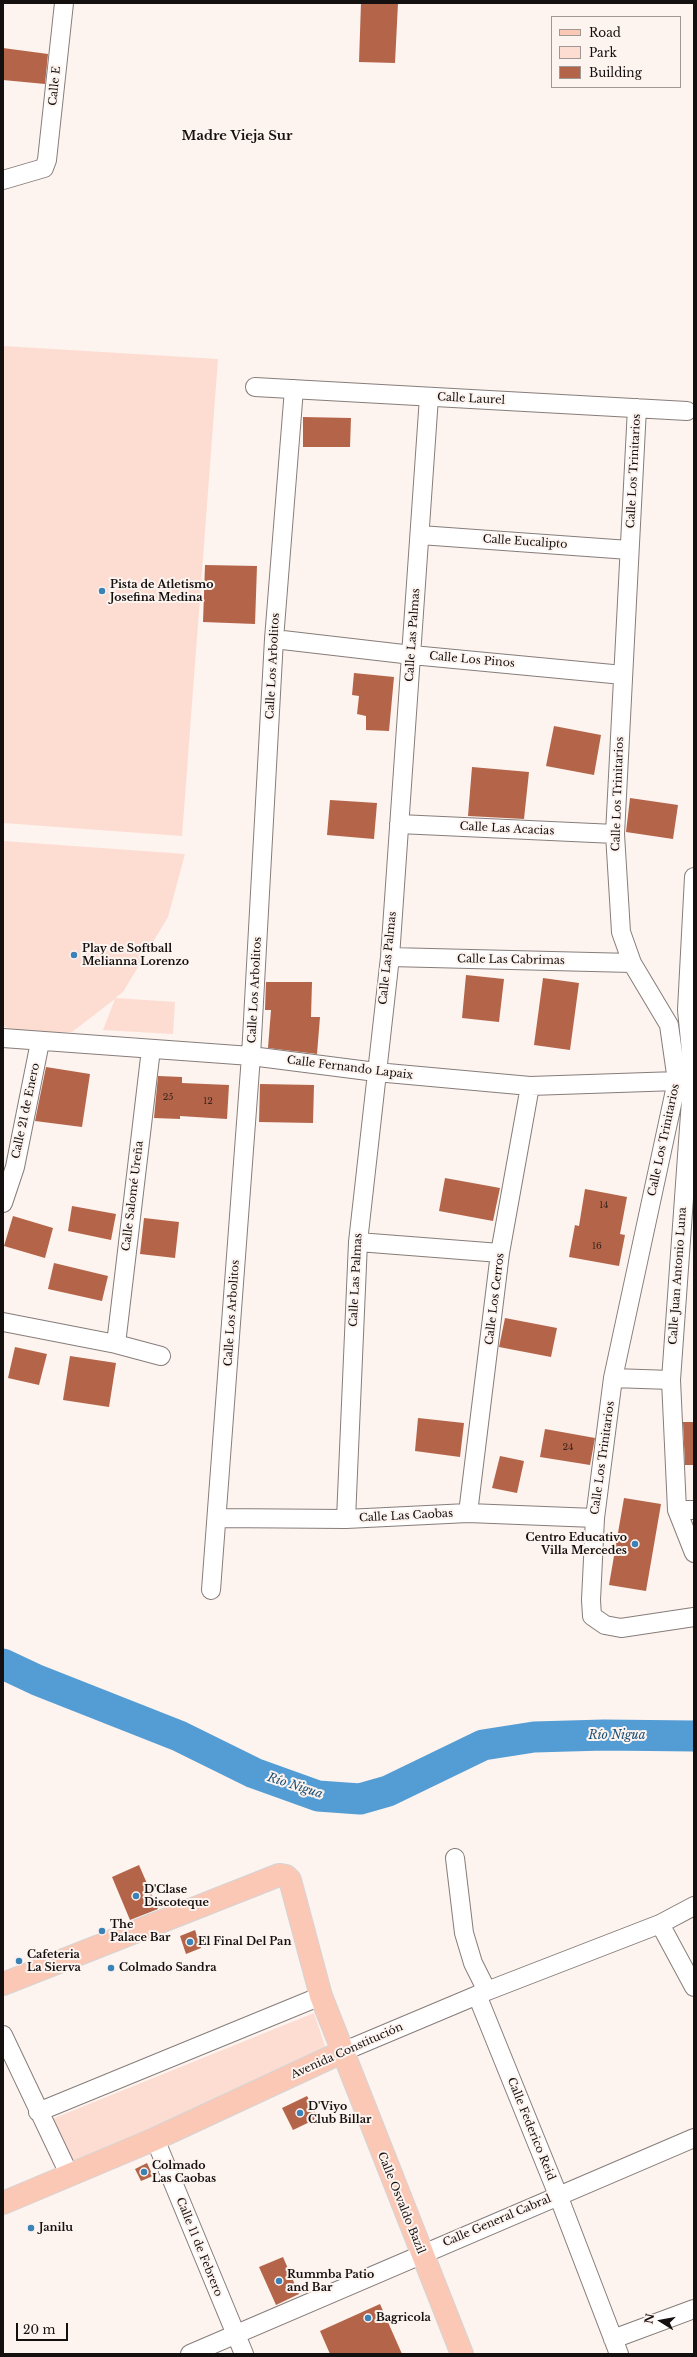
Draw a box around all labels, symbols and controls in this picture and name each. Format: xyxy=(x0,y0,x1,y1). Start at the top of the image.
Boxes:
legend xyxy=(551,16,681,88)
text: Road xyxy=(589,25,621,40)
text: Park xyxy=(589,45,617,60)
text: Building xyxy=(589,65,642,80)
street label: Calle E xyxy=(46,66,64,106)
district label: Madre Vieja Sur xyxy=(182,128,292,144)
street label: Calle Laurel xyxy=(437,391,505,407)
street label: Calle Los Trinitarios xyxy=(624,413,644,529)
street label: Calle Eucalipto xyxy=(482,532,568,552)
place label: Pista de Atletismo Josefina Medina xyxy=(110,578,213,604)
marker: Pista de Atletismo Josefina Medina xyxy=(97,586,107,596)
street label: Calle Las Palmas xyxy=(403,588,423,682)
street label: Calle Los Arbolitos xyxy=(264,612,282,720)
street label: Calle Los Pinos xyxy=(429,650,515,670)
street label: Calle Los Trinitarios xyxy=(609,736,627,852)
street label: Calle Las Acacias xyxy=(459,820,555,838)
street label: Calle Las Palmas xyxy=(377,911,399,1005)
street label: Calle Los Arbolitos xyxy=(246,936,264,1044)
place label: Play de Softball Melianna Lorenzo xyxy=(82,942,189,968)
marker: Play de Softball Melianna Lorenzo xyxy=(69,950,79,960)
street label: Calle Las Cabrimas xyxy=(457,952,565,968)
street label: Calle Fernando Lapaix xyxy=(286,1054,414,1082)
street label: Calle 21 de Enero xyxy=(9,1062,43,1160)
street label: Calle Los Trinitarios xyxy=(646,1083,682,1197)
house number: 25 xyxy=(163,1092,173,1102)
house number: 12 xyxy=(203,1096,213,1106)
street label: Calle Salomé Ureña xyxy=(120,1140,146,1252)
house number: 14 xyxy=(599,1200,609,1210)
street label: Calle Juan Antonio Luna xyxy=(667,1207,689,1345)
street label: Calle Las Palmas xyxy=(347,1233,365,1327)
house number: 16 xyxy=(592,1241,602,1251)
street label: Calle Los Cerros xyxy=(483,1252,507,1346)
street label: Calle Los Arbolitos xyxy=(222,1259,242,1367)
street label: Calle Los Trinitarios xyxy=(588,1400,618,1516)
house number: 24 xyxy=(563,1442,573,1452)
street label: Calle Las Caobas xyxy=(359,1507,453,1525)
place label: Centro Educativo Villa Mercedes xyxy=(525,1531,627,1557)
marker: Centro Educativo Villa Mercedes xyxy=(630,1539,640,1549)
water label: Río Nigua xyxy=(588,1729,646,1743)
water label: Río Nigua xyxy=(266,1770,324,1802)
place label: D'Clase Discoteque xyxy=(144,1883,209,1909)
marker: D'Clase Discoteque xyxy=(131,1891,141,1901)
place label: The Palace Bar xyxy=(110,1918,170,1944)
marker: The Palace Bar xyxy=(97,1926,107,1936)
place label: El Final Del Pan xyxy=(198,1935,291,1949)
marker: El Final Del Pan xyxy=(185,1937,195,1947)
place label: Cafeteria La Sierva xyxy=(27,1948,81,1974)
marker: Cafeteria La Sierva xyxy=(14,1956,24,1966)
place label: Colmado Sandra xyxy=(119,1961,217,1975)
marker: Colmado Sandra xyxy=(106,1963,116,1973)
street label: Avenida Constitución xyxy=(289,2020,405,2082)
street label: Calle Federico Reid xyxy=(504,2076,558,2182)
place label: D'Viyo Club Billar xyxy=(308,2100,371,2126)
marker: D'Viyo Club Billar xyxy=(295,2108,305,2118)
street label: Calle Osvaldo Bazil xyxy=(375,2150,427,2256)
place label: Colmado Las Caobas xyxy=(152,2159,216,2185)
marker: Colmado Las Caobas xyxy=(139,2167,149,2177)
street label: Calle General Cabral xyxy=(441,2192,553,2250)
street label: Calle 11 de Febrero xyxy=(173,2196,225,2298)
place label: Janilu xyxy=(39,2221,73,2235)
marker: Janilu xyxy=(26,2223,36,2233)
place label: Rummba Patio and Bar xyxy=(287,2268,374,2294)
marker: Rummba Patio and Bar xyxy=(274,2276,284,2286)
north arrow xyxy=(641,2301,681,2341)
place label: Bagricola xyxy=(376,2311,431,2325)
text: N xyxy=(641,2312,657,2325)
marker: Bagricola xyxy=(363,2313,373,2323)
scale bar xyxy=(18,2315,70,2341)
text: 20 m xyxy=(23,2322,55,2337)

